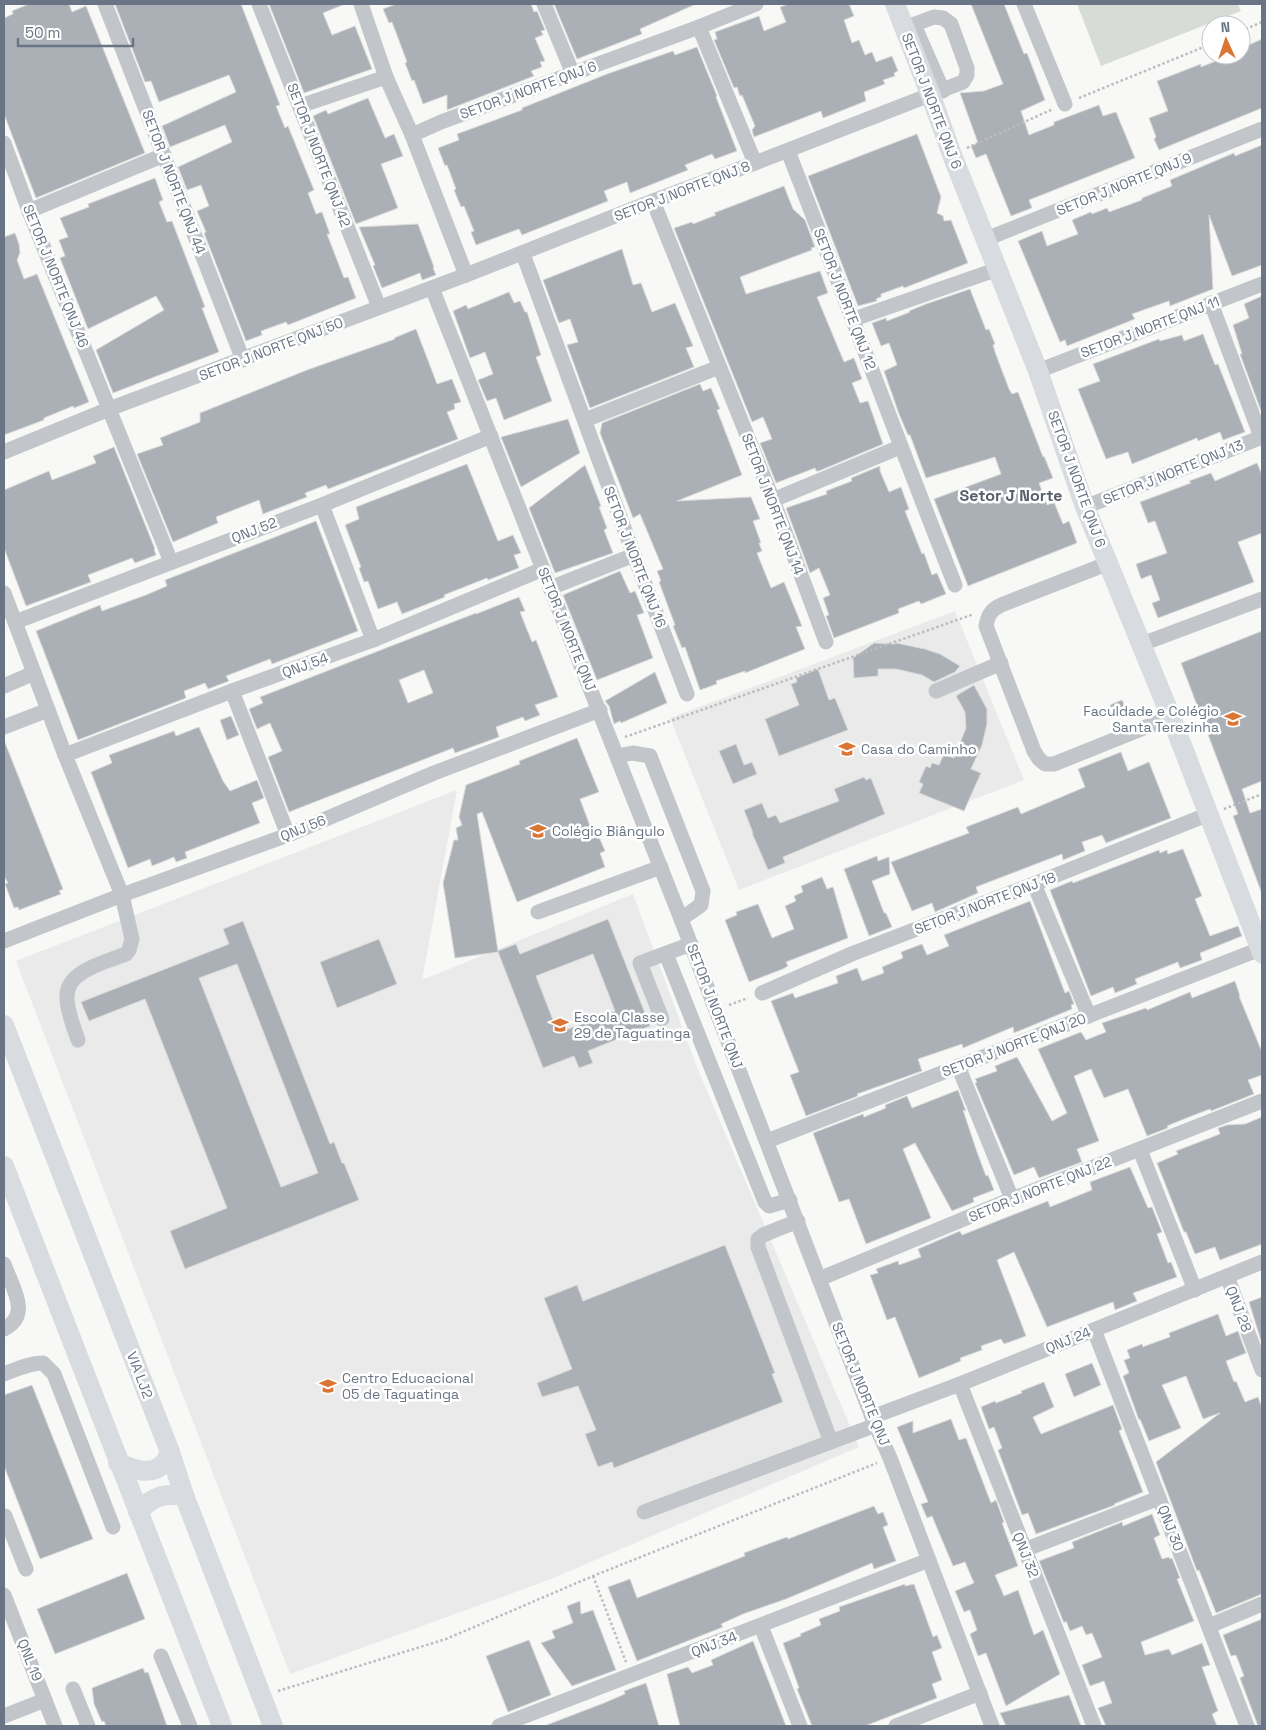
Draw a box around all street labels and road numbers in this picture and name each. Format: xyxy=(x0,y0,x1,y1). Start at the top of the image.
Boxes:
street label: SETOR J NORTE QNJ 6 xyxy=(898,30,966,172)
street label: SETOR J NORTE QNJ 6 xyxy=(457,57,599,123)
street label: SETOR J NORTE QNJ 42 xyxy=(283,80,355,230)
street label: SETOR J NORTE QNJ 44 xyxy=(138,107,210,257)
street label: SETOR J NORTE QNJ 9 xyxy=(1054,149,1194,219)
street label: SETOR J NORTE QNJ 8 xyxy=(611,157,753,225)
street label: SETOR J NORTE QNJ 46 xyxy=(19,202,93,350)
street label: SETOR J NORTE QNJ 12 xyxy=(810,226,880,372)
street label: SETOR J NORTE QNJ 11 xyxy=(1078,292,1222,362)
street label: SETOR J NORTE QNJ 50 xyxy=(196,313,346,385)
street label: SETOR J NORTE QNJ 6 xyxy=(1044,408,1110,550)
street label: SETOR J NORTE QNJ 14 xyxy=(738,431,808,578)
street label: SETOR J NORTE QNJ 13 xyxy=(1100,436,1246,508)
street label: SETOR J NORTE QNJ 16 xyxy=(600,484,670,630)
street label: QNJ 52 xyxy=(229,513,279,547)
street label: SETOR J NORTE QNJ xyxy=(534,564,600,694)
street label: QNJ 54 xyxy=(280,648,331,682)
street label: QNJ 56 xyxy=(278,811,328,845)
street label: SETOR J NORTE QNJ 18 xyxy=(912,868,1059,938)
street label: SETOR J NORTE QNJ xyxy=(683,941,747,1071)
street label: SETOR J NORTE QNJ 20 xyxy=(939,1009,1089,1081)
street label: SETOR J NORTE QNJ 22 xyxy=(966,1152,1114,1226)
street label: QNJ 28 xyxy=(1222,1283,1256,1335)
street label: SETOR J NORTE QNJ xyxy=(828,1319,894,1449)
street label: QNJ 24 xyxy=(1043,1323,1094,1357)
street label: VIA LJ2 xyxy=(123,1349,157,1401)
street label: QNJ 30 xyxy=(1154,1502,1188,1554)
street label: QNJ 32 xyxy=(1009,1530,1043,1580)
street label: QNJ 34 xyxy=(688,1627,740,1661)
street label: QNL 19 xyxy=(13,1636,47,1684)

